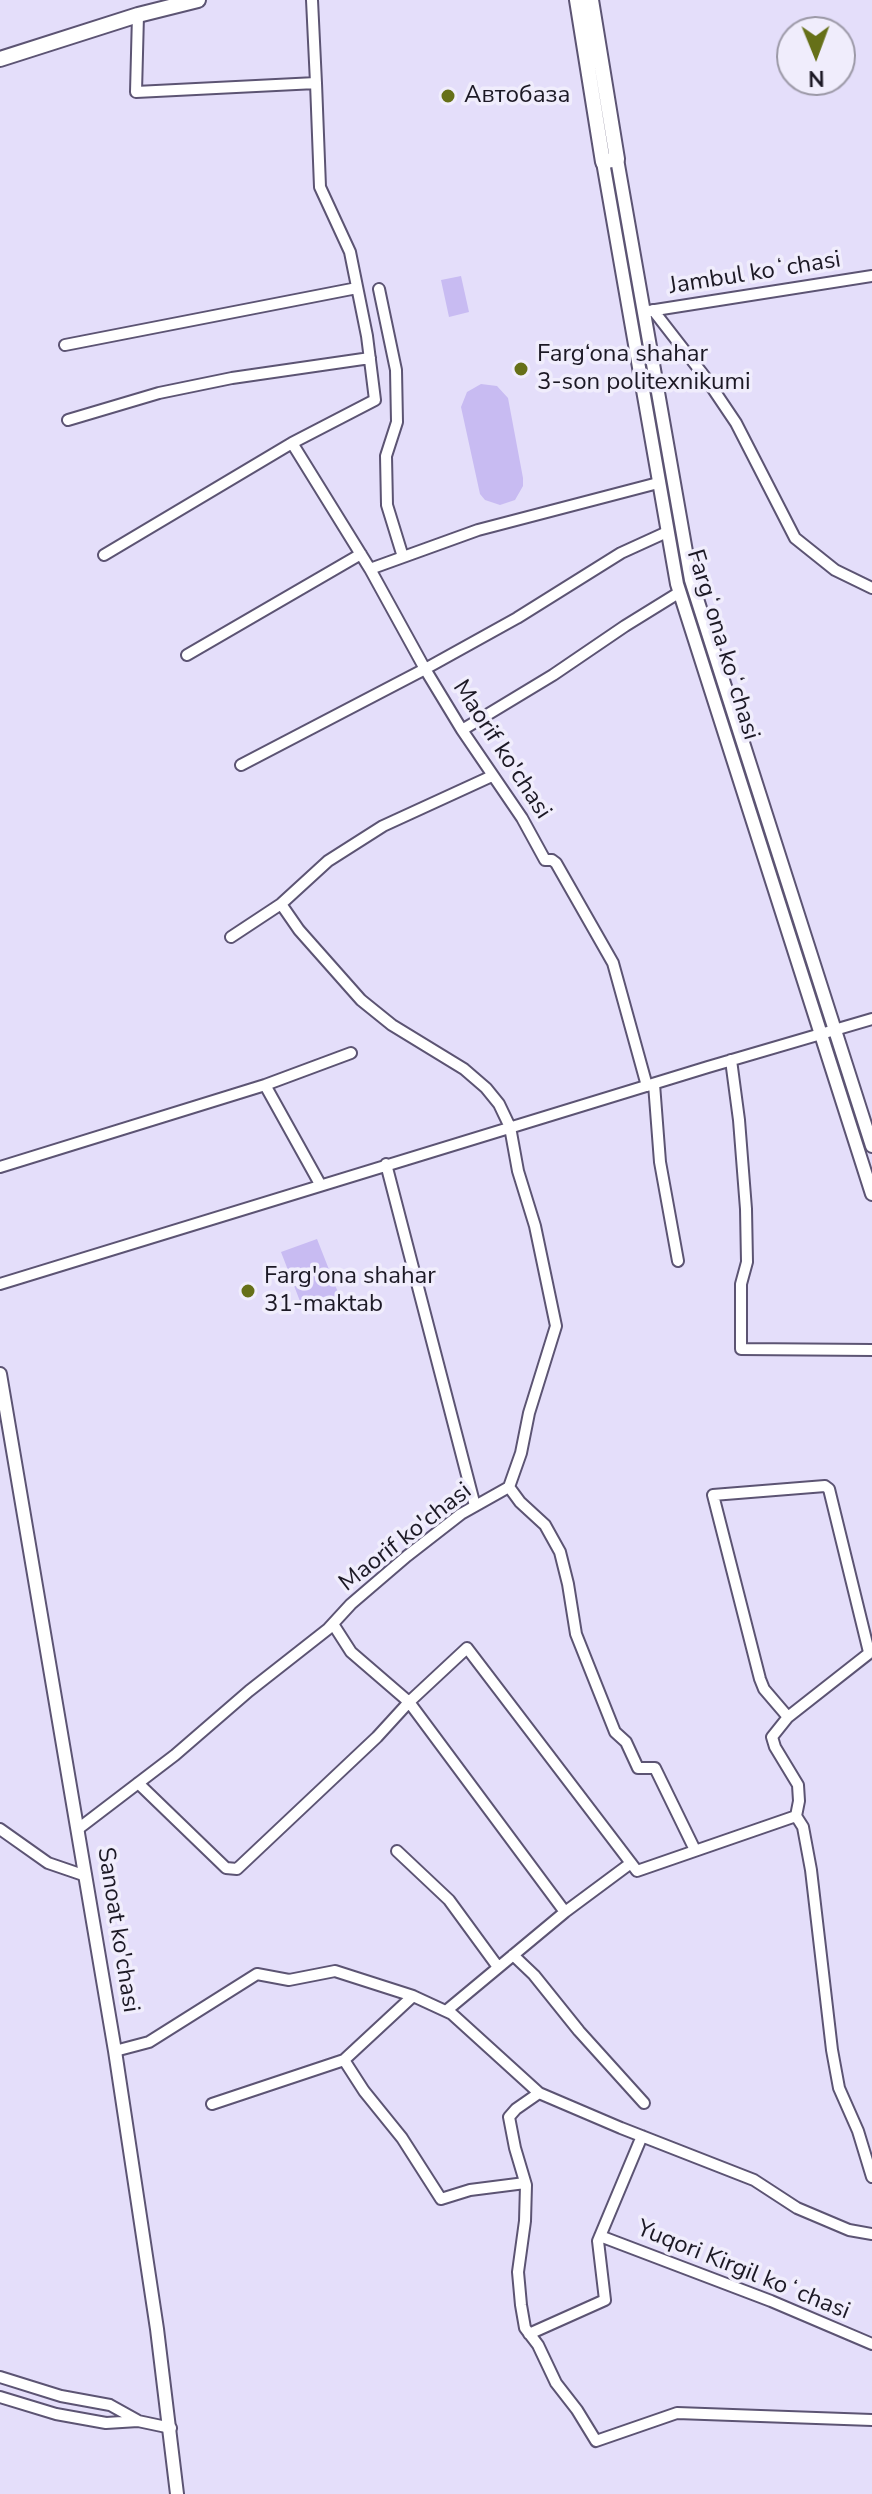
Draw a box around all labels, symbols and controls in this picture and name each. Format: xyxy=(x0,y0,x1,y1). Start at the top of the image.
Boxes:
north arrow xyxy=(776,16,856,96)
text: N xyxy=(808,63,825,93)
place label: Автобаза xyxy=(464,82,570,110)
marker: Автобаза xyxy=(439,87,457,105)
street label: Jambul koʻchasi xyxy=(667,246,843,302)
place label: Farg‘ona shahar 3-son politexnikumi xyxy=(537,341,751,397)
marker: Farg‘ona shahar 3-son politexnikumi xyxy=(512,360,530,378)
street label: Fargʻona koʻchasi xyxy=(679,546,765,744)
street label: Maorif ko'chasi xyxy=(445,675,557,825)
place label: Farg'ona shahar 31-maktab xyxy=(264,1263,436,1319)
marker: Farg'ona shahar 31-maktab xyxy=(239,1282,257,1300)
street label: Maorif ko'chasi xyxy=(334,1477,478,1599)
street label: Sanoat ko'chasi xyxy=(90,1845,144,2015)
street label: Yuqori Kirgil koʻchasi xyxy=(632,2215,854,2327)

